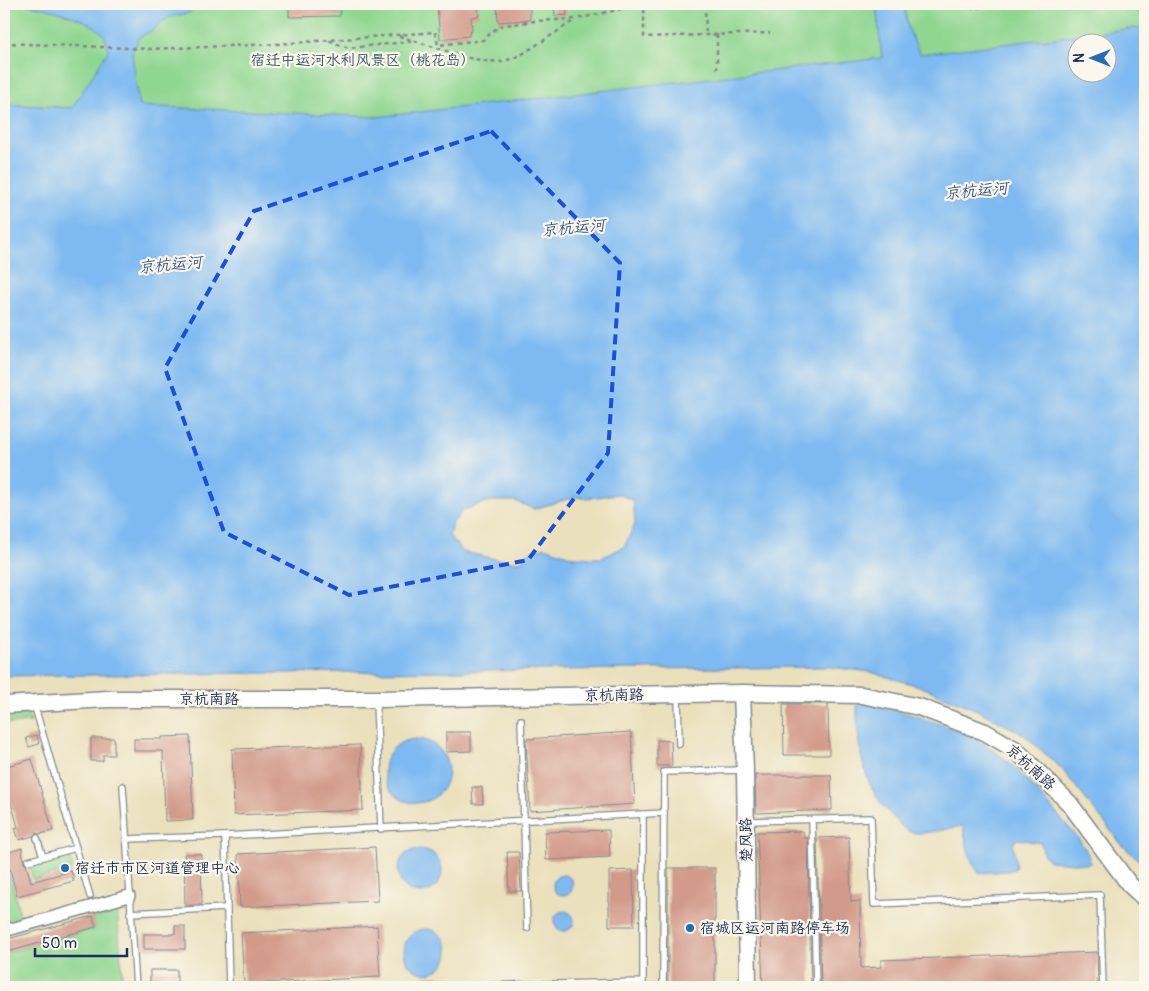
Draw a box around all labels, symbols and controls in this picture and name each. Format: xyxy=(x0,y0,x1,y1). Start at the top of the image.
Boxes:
north arrow xyxy=(1066,32,1116,82)
park label: 宿迁中运河水利风景区（桃花岛） xyxy=(250,51,476,70)
text: N xyxy=(1071,53,1088,63)
water label: 京杭运河 xyxy=(943,178,1012,204)
water label: 京杭运河 xyxy=(540,215,609,241)
water label: 京杭运河 xyxy=(137,252,206,278)
street label: 京杭南路 xyxy=(584,685,644,706)
street label: 京杭南路 xyxy=(179,690,239,709)
street label: 京杭南路 xyxy=(1002,740,1059,795)
street label: 楚风路 xyxy=(737,817,756,863)
place label: 宿迁市市区河道管理中心 xyxy=(75,859,240,878)
marker: 宿迁市市区河道管理中心 xyxy=(59,862,71,874)
place label: 宿城区运河南路停车场 xyxy=(700,919,850,938)
marker: 宿城区运河南路停车场 xyxy=(684,922,696,934)
scale bar xyxy=(35,926,128,958)
text: 50 m xyxy=(42,934,77,953)

